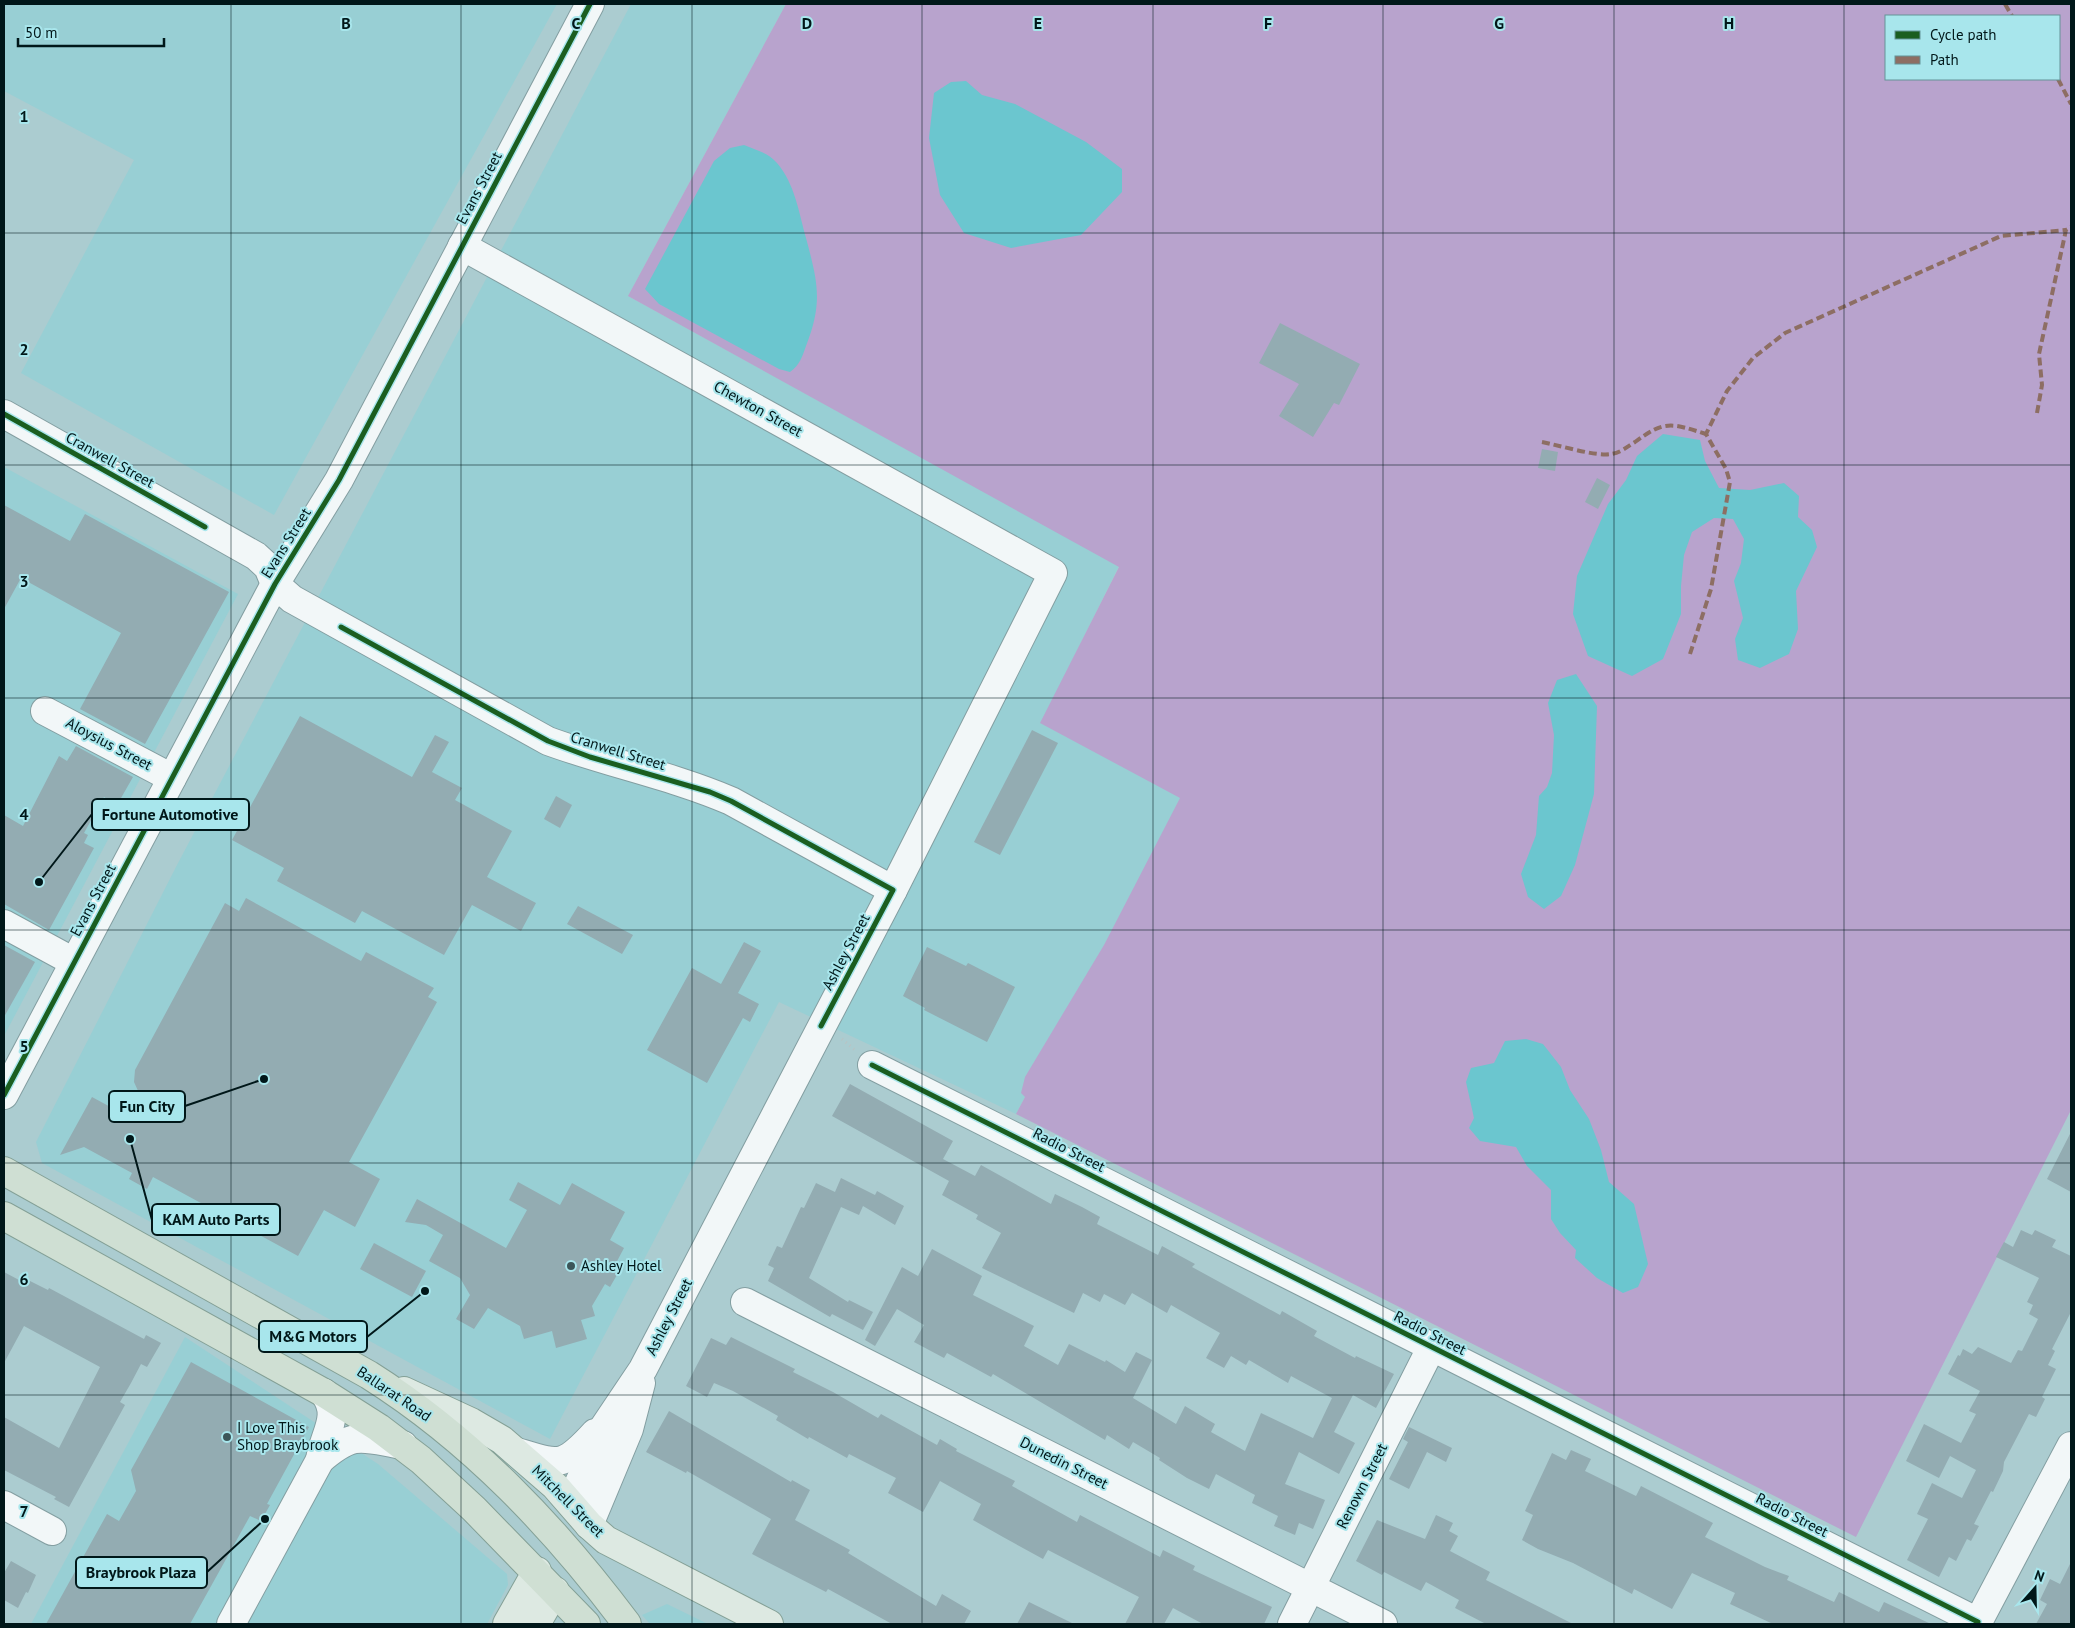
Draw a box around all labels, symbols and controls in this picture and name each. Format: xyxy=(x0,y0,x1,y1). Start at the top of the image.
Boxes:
text: B xyxy=(341,13,351,33)
text: C xyxy=(572,13,581,33)
text: D xyxy=(802,13,812,33)
text: E xyxy=(1034,13,1042,33)
text: F xyxy=(1264,13,1272,33)
text: G xyxy=(1494,13,1504,33)
text: H xyxy=(1724,13,1734,33)
scale bar xyxy=(18,15,164,47)
legend xyxy=(1885,15,2060,80)
text: 50 m xyxy=(25,23,58,42)
text: Cycle path xyxy=(1930,25,1996,44)
text: Path xyxy=(1930,50,1959,69)
text: 1 xyxy=(19,106,29,126)
street label: Evans Street xyxy=(451,148,506,227)
text: 2 xyxy=(19,339,29,359)
street label: Chewton Street xyxy=(710,376,806,441)
street label: Cranwell Street xyxy=(63,427,158,492)
street label: Evans Street xyxy=(256,504,315,581)
text: 3 xyxy=(19,571,29,591)
street label: Aloysius Street xyxy=(63,713,156,774)
street label: Cranwell Street xyxy=(568,727,668,774)
callout: Fortune Automotive xyxy=(92,799,249,830)
text: 4 xyxy=(19,804,29,824)
text: Fortune Automotive xyxy=(102,804,238,824)
street label: Evans Street xyxy=(65,860,120,939)
street label: Ashley Street xyxy=(818,910,874,993)
text: 5 xyxy=(19,1036,29,1056)
callout: Fun City xyxy=(109,1091,185,1122)
text: Fun City xyxy=(119,1096,175,1116)
street label: Radio Street xyxy=(1030,1123,1109,1176)
callout: KAM Auto Parts xyxy=(152,1204,280,1235)
text: KAM Auto Parts xyxy=(163,1209,270,1229)
place label: Ashley Hotel xyxy=(581,1256,662,1275)
marker: Ashley Hotel xyxy=(565,1260,577,1272)
text: 6 xyxy=(19,1269,29,1289)
street label: Ashley Street xyxy=(641,1275,696,1358)
street label: Radio Street xyxy=(1391,1306,1470,1359)
callout: M&G Motors xyxy=(259,1321,367,1352)
text: M&G Motors xyxy=(269,1326,357,1346)
street label: Ballarat Road xyxy=(353,1362,435,1425)
place label: I Love This Shop Braybrook xyxy=(237,1418,339,1454)
marker: I Love This Shop Braybrook xyxy=(221,1431,233,1443)
street label: Dunedin Street xyxy=(1017,1432,1111,1493)
street label: Renown Street xyxy=(1332,1440,1391,1532)
street label: Mitchell Street xyxy=(528,1461,608,1541)
street label: Radio Street xyxy=(1753,1488,1832,1541)
text: 7 xyxy=(19,1501,29,1521)
callout: Braybrook Plaza xyxy=(76,1557,207,1588)
text: Braybrook Plaza xyxy=(86,1562,196,1582)
north arrow xyxy=(2010,1563,2060,1613)
text: N xyxy=(2032,1566,2047,1586)

